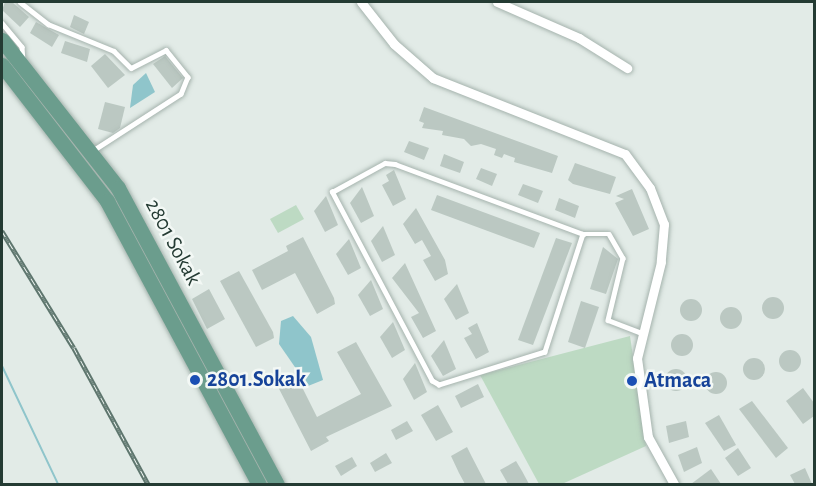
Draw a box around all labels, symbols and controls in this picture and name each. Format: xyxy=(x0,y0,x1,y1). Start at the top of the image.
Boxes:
street label: 2801 Sokak xyxy=(139,194,207,290)
place label: 2801.Sokak xyxy=(207,367,306,393)
place label: Atmaca xyxy=(644,368,711,394)
marker: 2801.Sokak xyxy=(188,373,202,387)
marker: Atmaca xyxy=(625,374,639,388)

